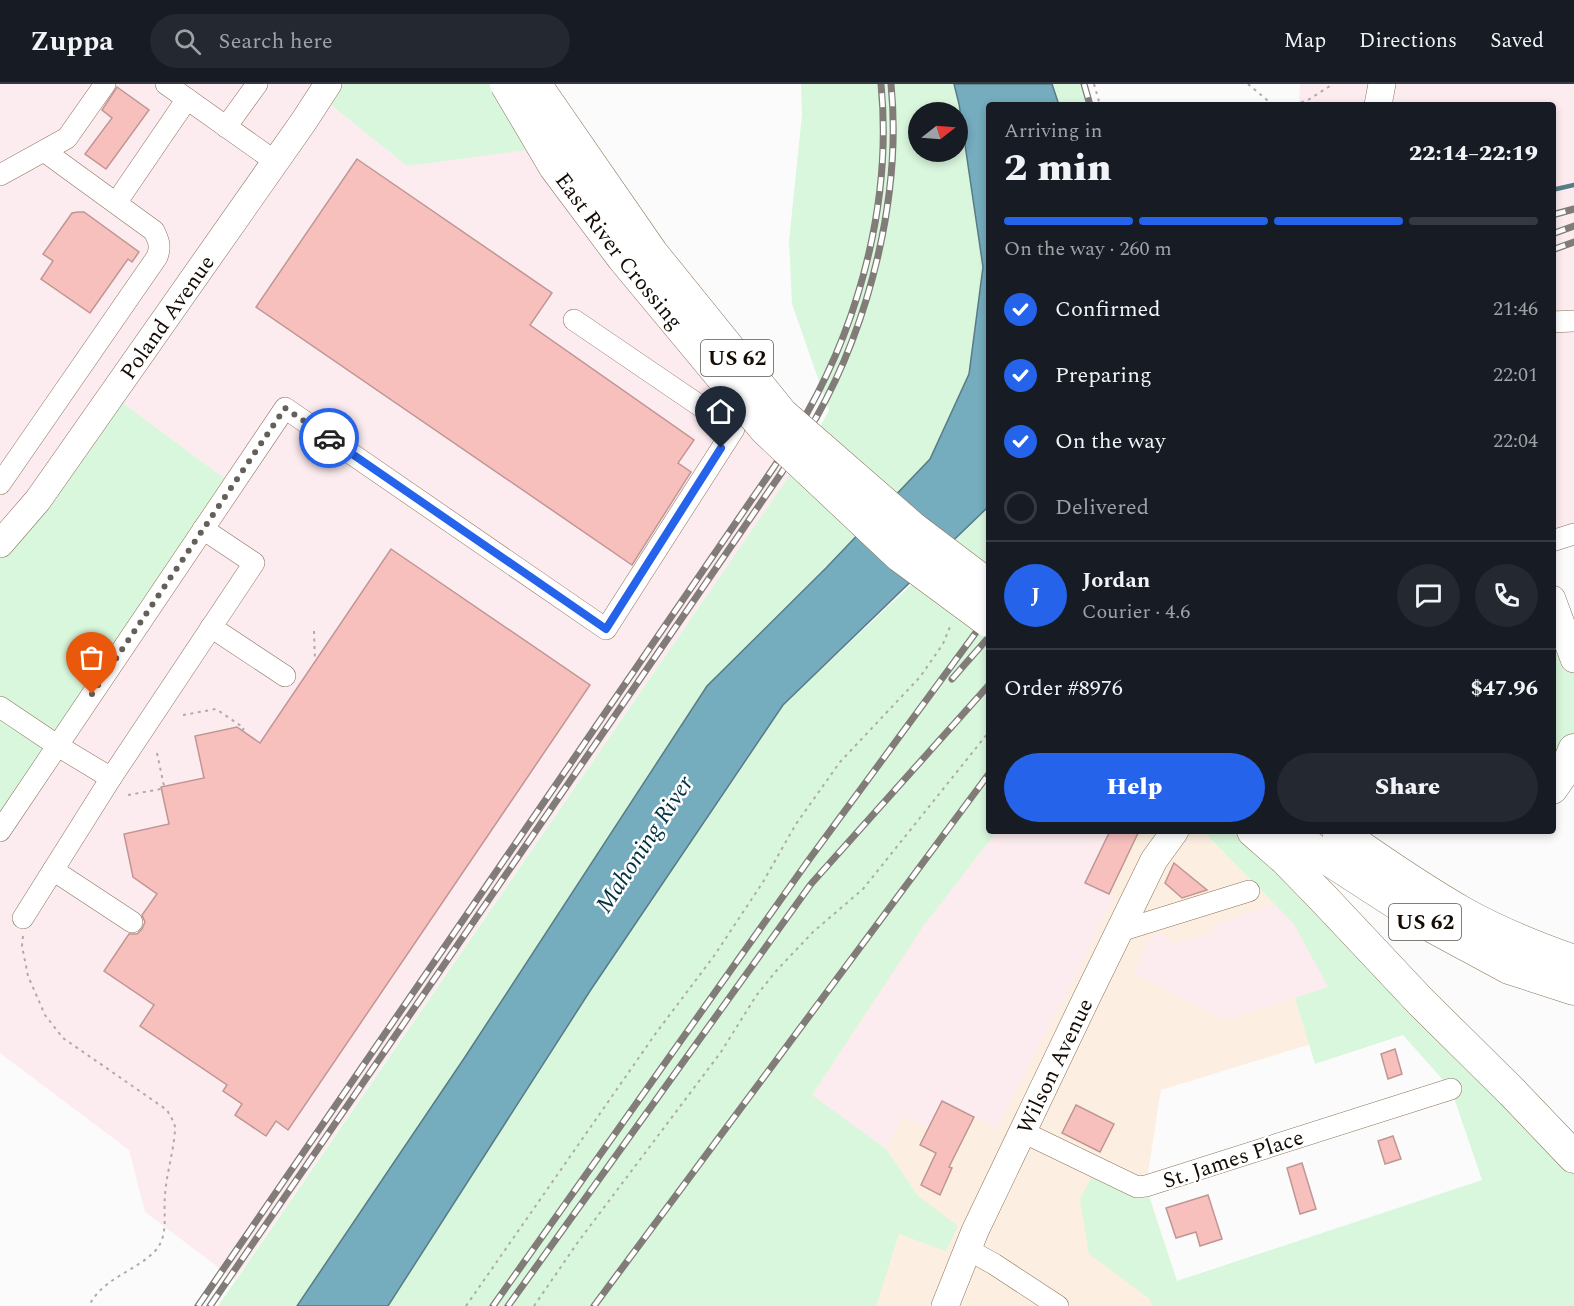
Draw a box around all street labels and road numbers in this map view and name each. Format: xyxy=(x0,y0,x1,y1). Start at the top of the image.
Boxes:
street label: East River Crossing xyxy=(546,166,691,337)
street label: Poland Avenue xyxy=(112,248,223,387)
road number: US 62 xyxy=(701,340,773,376)
road number: US 62 xyxy=(1389,904,1461,940)
street label: Wilson Avenue xyxy=(1009,993,1102,1140)
street label: St. James Place xyxy=(1159,1121,1308,1198)

